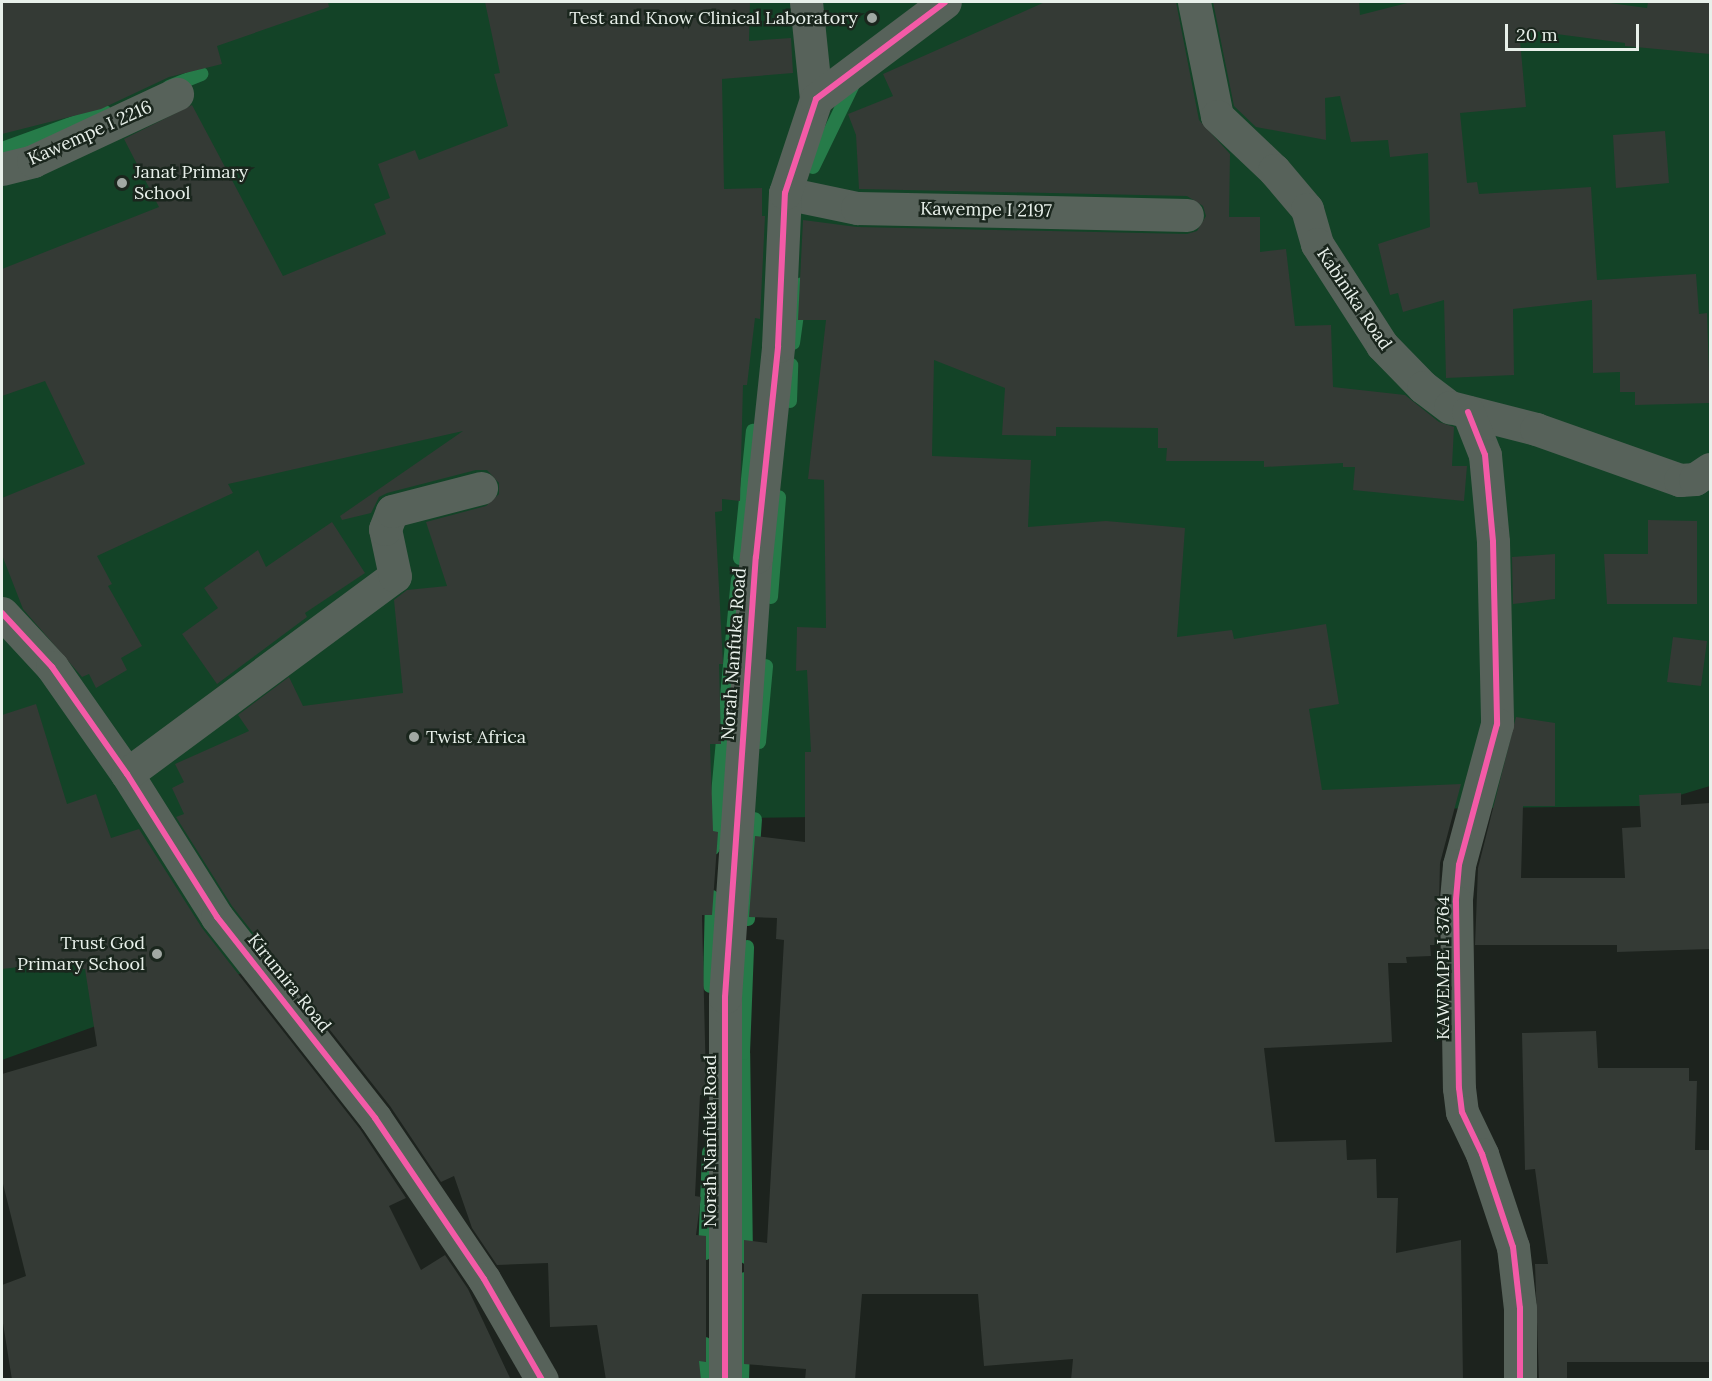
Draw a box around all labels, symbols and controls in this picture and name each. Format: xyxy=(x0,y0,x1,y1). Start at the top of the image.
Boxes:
place label: Test and Know Clinical Laboratory xyxy=(569,7,858,29)
marker: Test and Know Clinical Laboratory xyxy=(863,9,881,27)
scale bar xyxy=(1508,12,1642,50)
text: 20 m xyxy=(1516,23,1558,46)
street label: Kawempe I 2216 xyxy=(25,96,155,170)
place label: Janat Primary School xyxy=(134,162,248,204)
marker: Janat Primary School xyxy=(115,176,129,190)
street label: Kawempe I 2197 xyxy=(920,198,1052,222)
street label: Kabinika Road xyxy=(1312,244,1396,354)
street label: Norah Nanfuka Road xyxy=(717,567,751,741)
place label: Twist Africa xyxy=(426,726,526,748)
marker: Twist Africa xyxy=(407,730,421,744)
street label: KAWEMPE I 3764 xyxy=(1432,896,1454,1040)
street label: Kirumira Road xyxy=(243,929,335,1037)
place label: Trust God Primary School xyxy=(17,933,145,976)
marker: Trust God Primary School xyxy=(150,947,164,961)
street label: Norah Nanfuka Road xyxy=(699,1055,721,1227)

